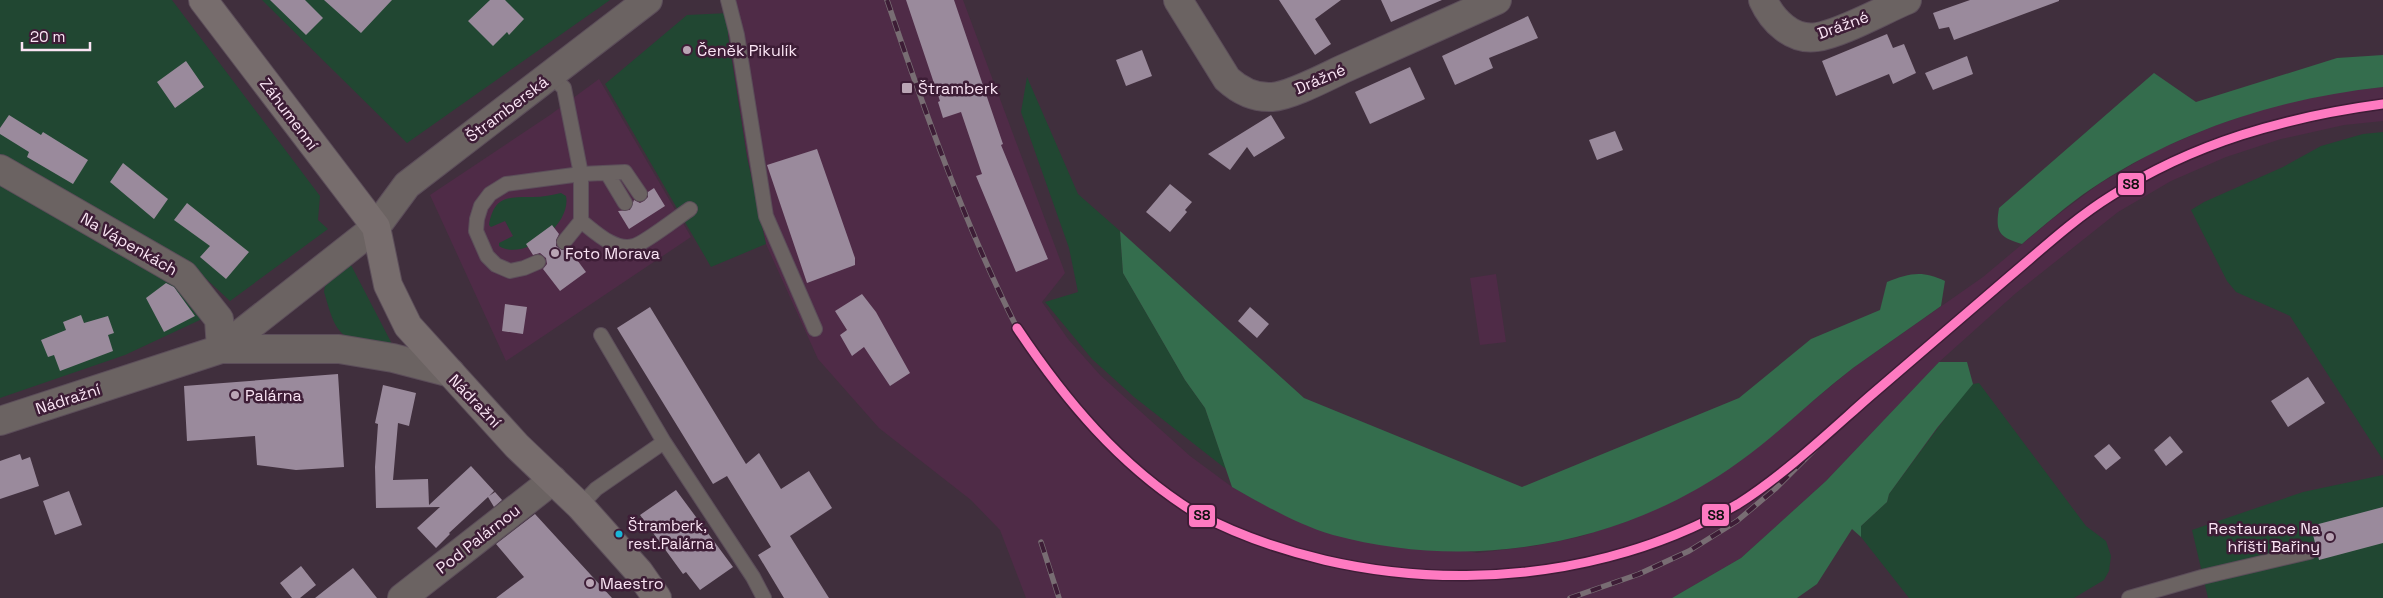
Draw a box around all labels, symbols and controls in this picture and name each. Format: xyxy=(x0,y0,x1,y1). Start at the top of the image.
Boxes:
street label: Drážné xyxy=(1814,6,1872,44)
scale bar xyxy=(22,20,90,52)
text: 20 m xyxy=(30,27,65,46)
place label: Čeněk Pikulík xyxy=(697,40,798,61)
marker: Čeněk Pikulík xyxy=(681,44,693,56)
street label: Drážné xyxy=(1291,59,1349,99)
street label: Štramberská xyxy=(462,71,552,147)
street label: Záhumenní xyxy=(255,74,323,154)
place label: Štramberk xyxy=(918,78,999,99)
marker: Štramberk xyxy=(900,81,914,95)
line badge: S8 xyxy=(2117,172,2145,196)
text: S8 xyxy=(2123,175,2140,193)
street label: Na Vápenkách xyxy=(77,208,181,280)
place label: Foto Morava xyxy=(565,243,660,264)
marker: Foto Morava xyxy=(549,247,561,259)
street label: Nádražní xyxy=(444,370,506,432)
street label: Nádražní xyxy=(33,379,103,419)
place label: Palárna xyxy=(245,385,302,406)
marker: Palárna xyxy=(229,389,241,401)
street label: Pod Palárnou xyxy=(432,500,524,578)
line badge: S8 xyxy=(1701,503,1730,527)
line badge: S8 xyxy=(1188,504,1216,528)
text: S8 xyxy=(1194,506,1211,524)
text: S8 xyxy=(1708,506,1725,524)
place label: Štramberk, rest.Palárna xyxy=(628,516,714,553)
place label: Restaurace Na hřišti Bařiny xyxy=(2208,518,2320,557)
marker: Štramberk, rest.Palárna xyxy=(614,529,624,539)
marker: Restaurace Na hřišti Bařiny xyxy=(2324,531,2336,543)
place label: Maestro xyxy=(600,573,664,594)
marker: Maestro xyxy=(584,577,596,589)

